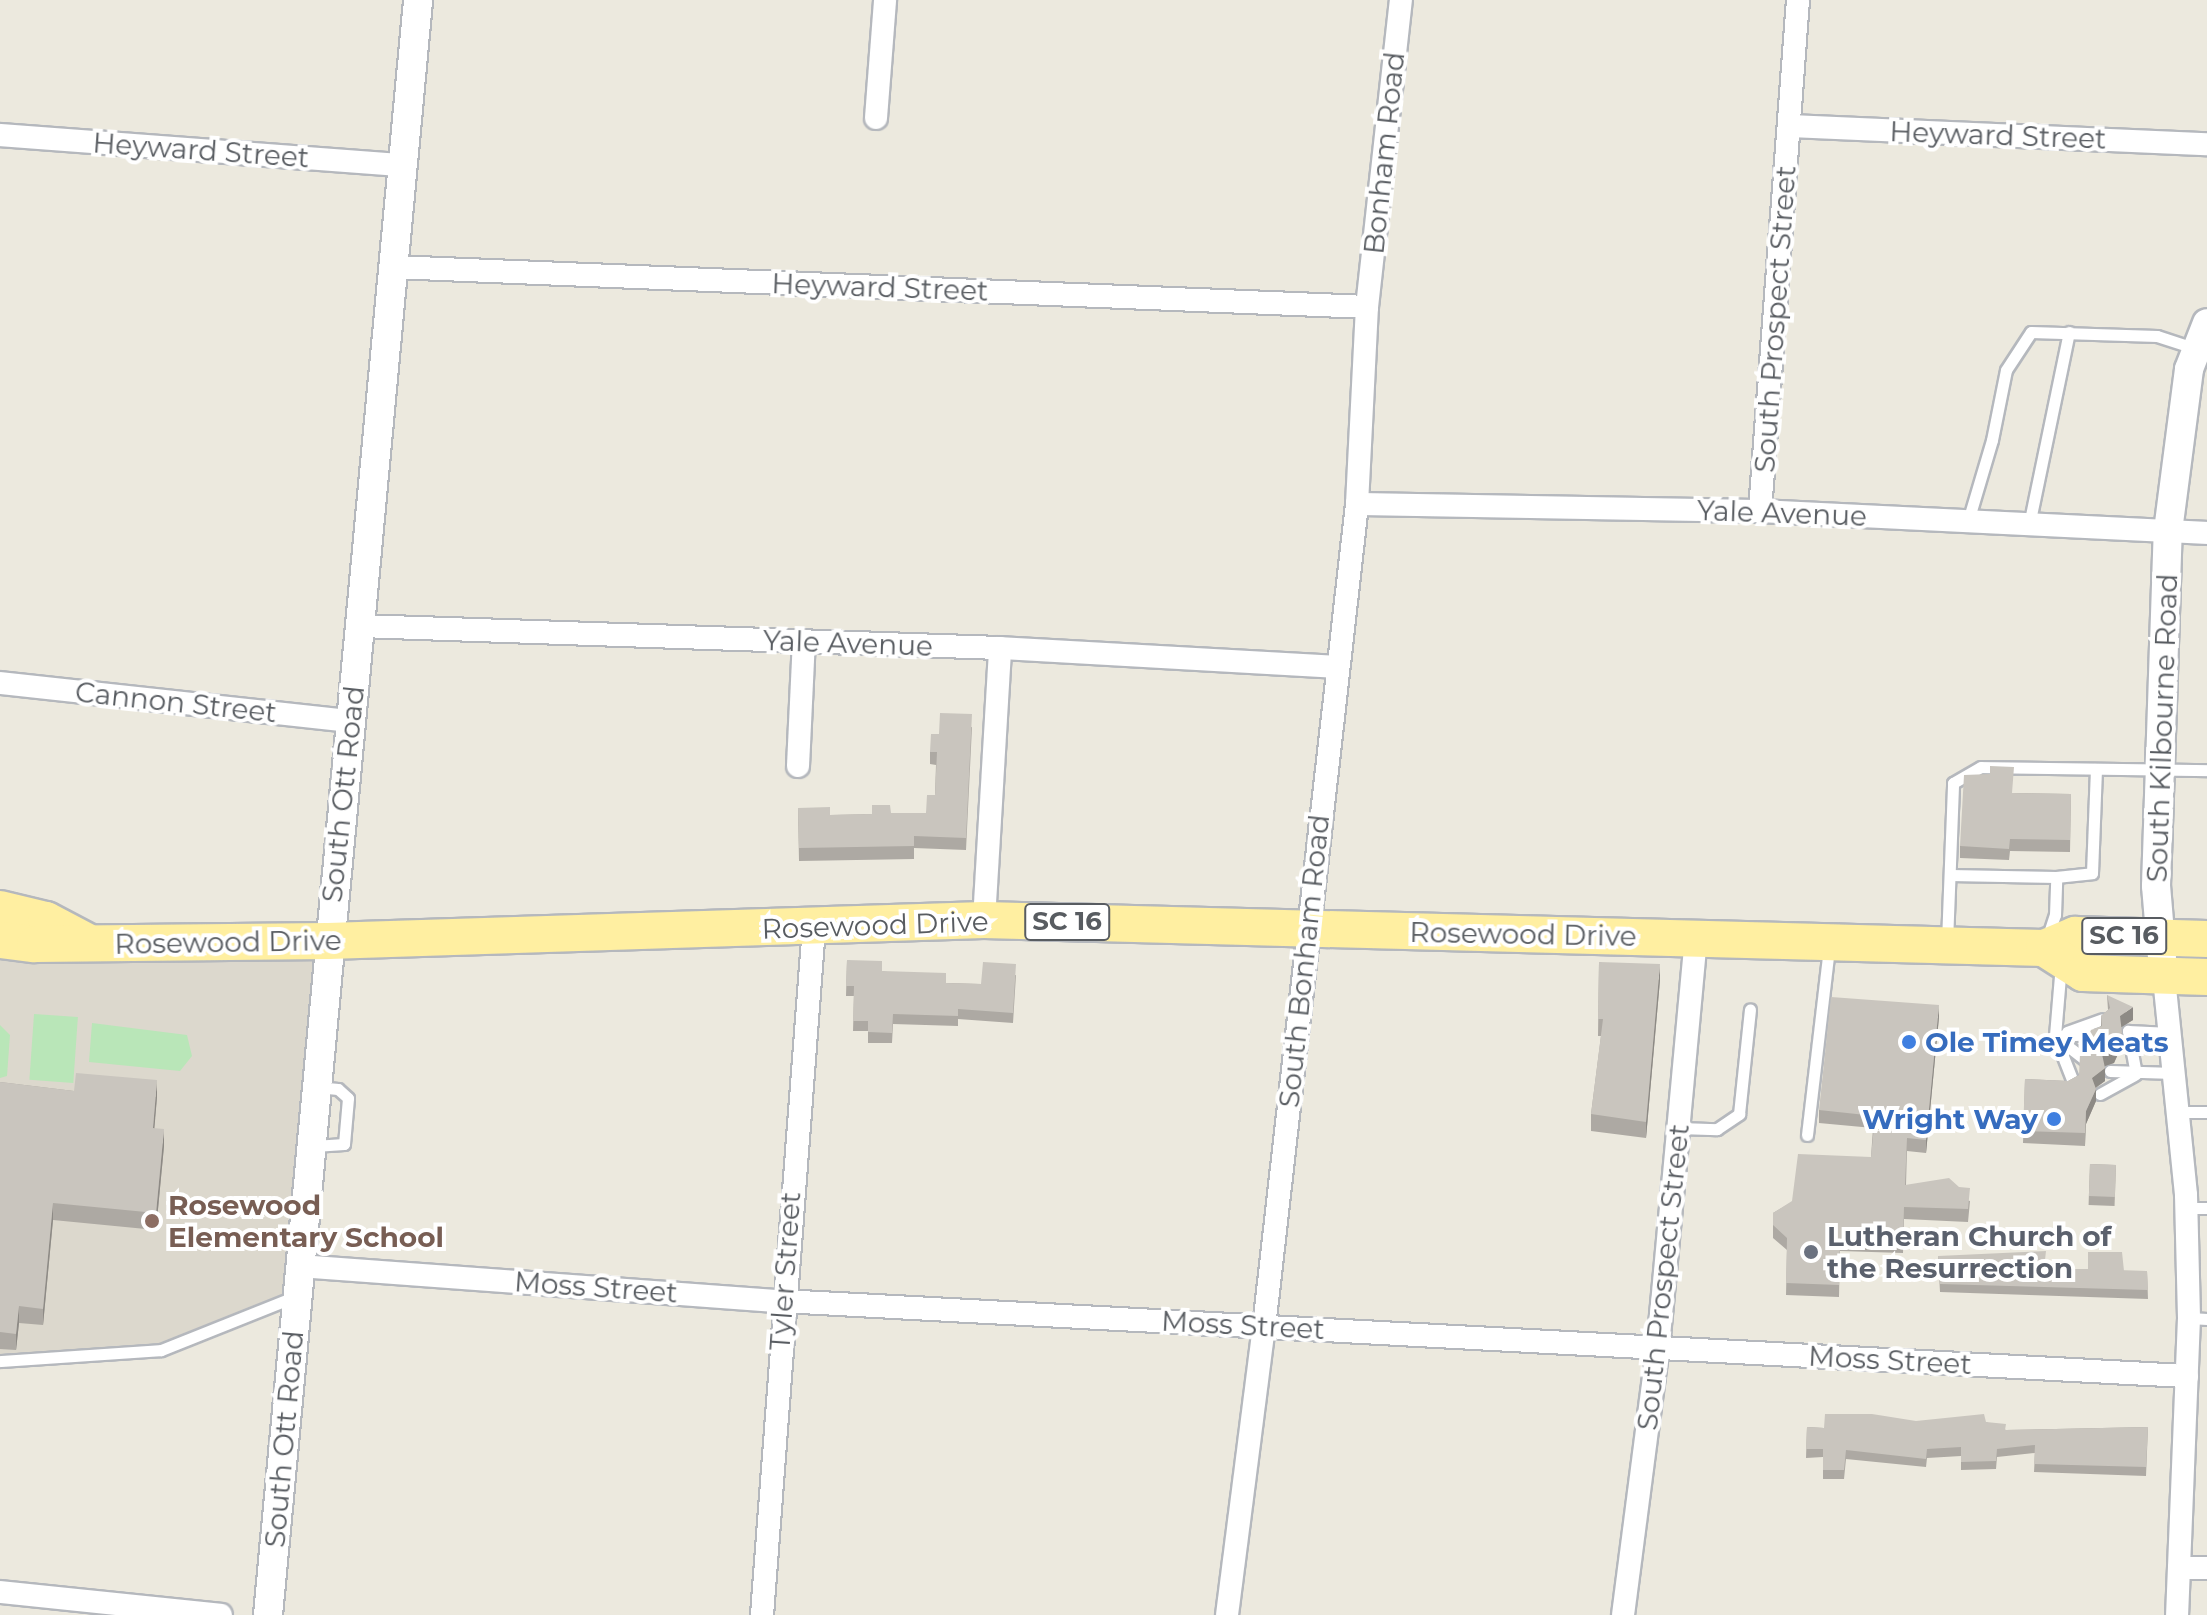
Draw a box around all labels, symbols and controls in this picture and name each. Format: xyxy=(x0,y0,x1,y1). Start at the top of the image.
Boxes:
street label: Bonham Road xyxy=(1357,50,1411,256)
street label: Heyward Street xyxy=(1889,114,2107,156)
street label: Heyward Street xyxy=(92,126,310,174)
street label: South Prospect Street xyxy=(1747,164,1803,474)
street label: Heyward Street xyxy=(771,266,989,308)
street label: Yale Avenue xyxy=(1697,493,1867,533)
street label: South Kilbourne Road xyxy=(2140,573,2184,883)
street label: Yale Avenue xyxy=(763,623,933,663)
street label: Cannon Street xyxy=(74,675,278,729)
street label: South Ott Road xyxy=(315,684,371,904)
street label: South Bonham Road xyxy=(1272,813,1336,1109)
road number: SC 16 xyxy=(1023,900,1111,944)
street label: Rosewood Drive xyxy=(761,904,989,946)
road number: SC 16 xyxy=(2080,914,2168,958)
street label: Rosewood Drive xyxy=(1409,915,1637,953)
street label: Rosewood Drive xyxy=(114,923,342,961)
place label: Ole Timey Meats xyxy=(1925,1025,2169,1059)
marker: Ole Timey Meats xyxy=(1900,1033,1918,1051)
place label: Wright Way xyxy=(1862,1102,2038,1136)
marker: Wright Way xyxy=(2045,1110,2063,1128)
street label: South Prospect Street xyxy=(1630,1122,1696,1432)
place label: Rosewood Elementary School xyxy=(168,1188,444,1254)
street label: Tyler Street xyxy=(763,1191,807,1351)
marker: Rosewood Elementary School xyxy=(143,1212,161,1230)
place label: Lutheran Church of the Resurrection xyxy=(1827,1219,2111,1285)
marker: Lutheran Church of the Resurrection xyxy=(1802,1243,1820,1261)
street label: Moss Street xyxy=(513,1265,679,1309)
street label: Moss Street xyxy=(1160,1304,1326,1346)
street label: South Ott Road xyxy=(258,1329,310,1549)
street label: Moss Street xyxy=(1807,1339,1973,1381)

